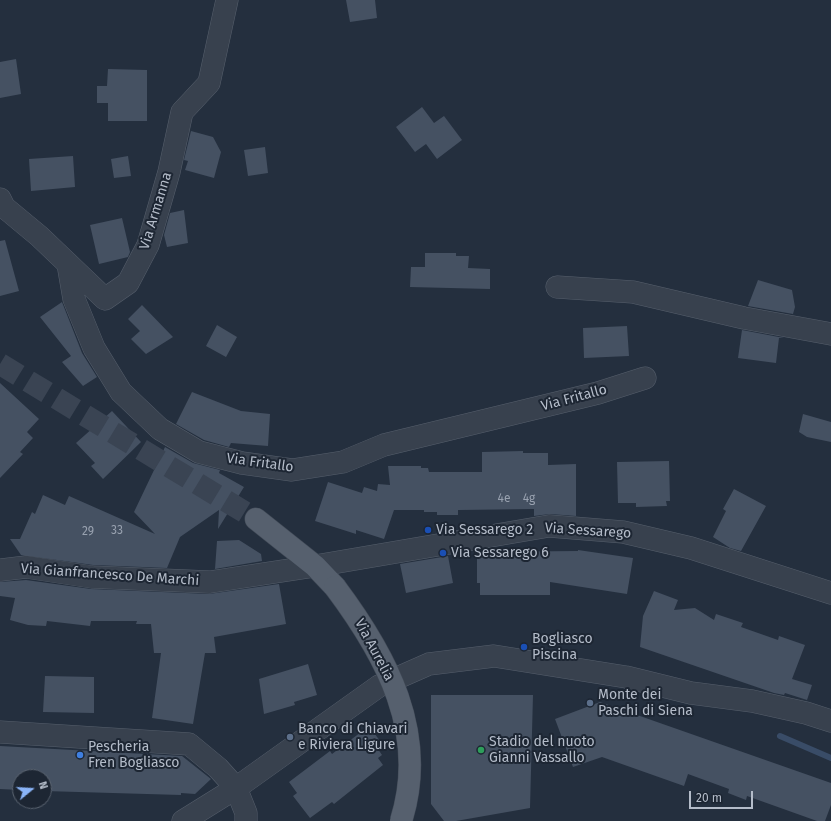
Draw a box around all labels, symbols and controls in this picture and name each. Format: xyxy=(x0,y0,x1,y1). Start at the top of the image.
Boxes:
street label: Via Armanna xyxy=(136,170,176,252)
street label: Via Fritallo xyxy=(539,381,609,415)
street label: Via Fritallo xyxy=(225,450,295,476)
house number: 4e xyxy=(498,492,510,506)
house number: 4g xyxy=(523,492,535,506)
street label: Via Sessarego xyxy=(544,520,632,542)
place label: Via Sessarego 2 xyxy=(436,522,533,538)
house number: 33 xyxy=(111,524,123,538)
house number: 29 xyxy=(82,525,94,539)
marker: Via Sessarego 2 xyxy=(423,525,433,535)
place label: Via Sessarego 6 xyxy=(451,545,549,561)
marker: Via Sessarego 6 xyxy=(438,548,448,558)
street label: Via Gianfrancesco De Marchi xyxy=(20,560,200,590)
street label: Via Aurelia xyxy=(351,616,397,684)
place label: Bogliasco Piscina xyxy=(532,631,593,664)
marker: Bogliasco Piscina xyxy=(519,642,529,652)
place label: Monte dei Paschi di Siena xyxy=(598,687,693,720)
marker: Monte dei Paschi di Siena xyxy=(585,698,595,708)
place label: Banco di Chiavari e Riviera Ligure xyxy=(298,721,408,754)
marker: Banco di Chiavari e Riviera Ligure xyxy=(285,732,295,742)
place label: Stadio del nuoto Gianni Vassallo xyxy=(489,734,595,766)
place label: Pescheria Fren Bogliasco xyxy=(88,739,180,772)
marker: Stadio del nuoto Gianni Vassallo xyxy=(476,745,486,755)
marker: Pescheria Fren Bogliasco xyxy=(75,750,85,760)
north arrow xyxy=(12,769,52,809)
text: N xyxy=(36,780,50,791)
scale bar xyxy=(691,783,755,809)
text: 20 m xyxy=(696,791,722,805)

